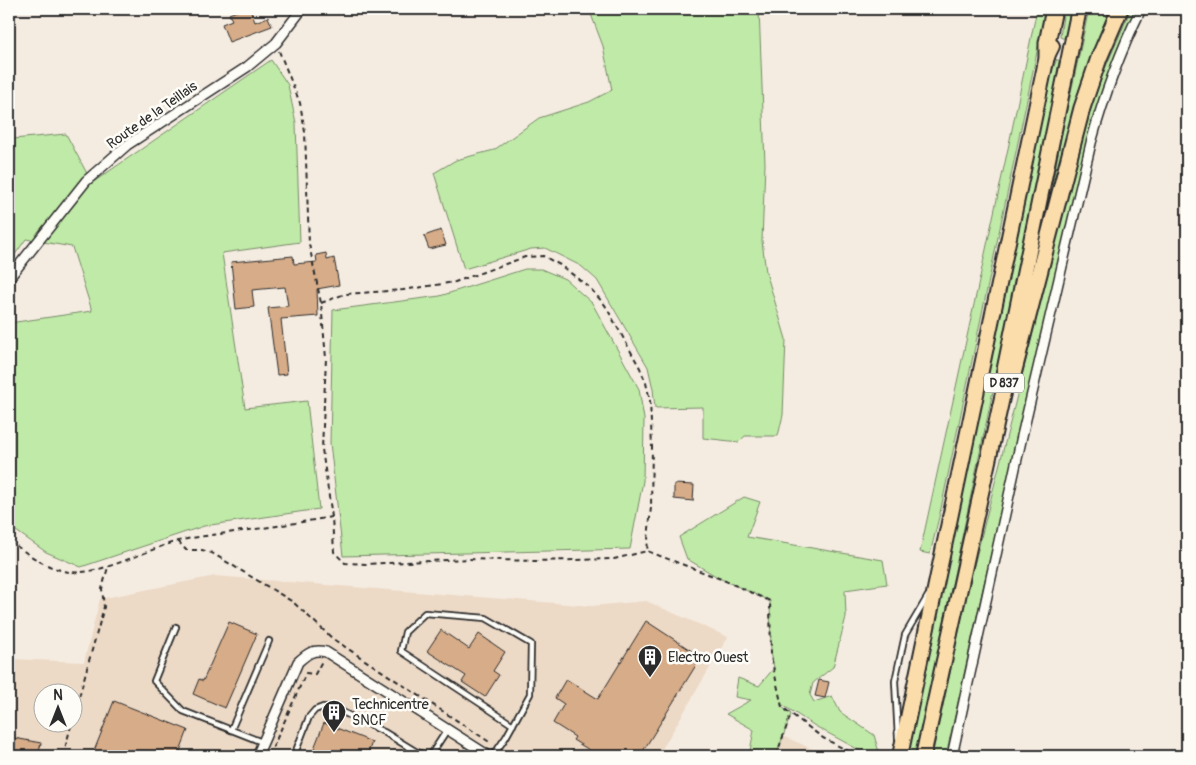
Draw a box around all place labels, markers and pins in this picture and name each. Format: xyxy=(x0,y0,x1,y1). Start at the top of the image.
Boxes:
building icon: Electro Ouest xyxy=(637,644,663,678)
place label: Electro Ouest xyxy=(668,649,749,666)
place label: Technicentre SNCF xyxy=(352,696,429,729)
building icon: Technicentre SNCF xyxy=(321,699,347,733)

